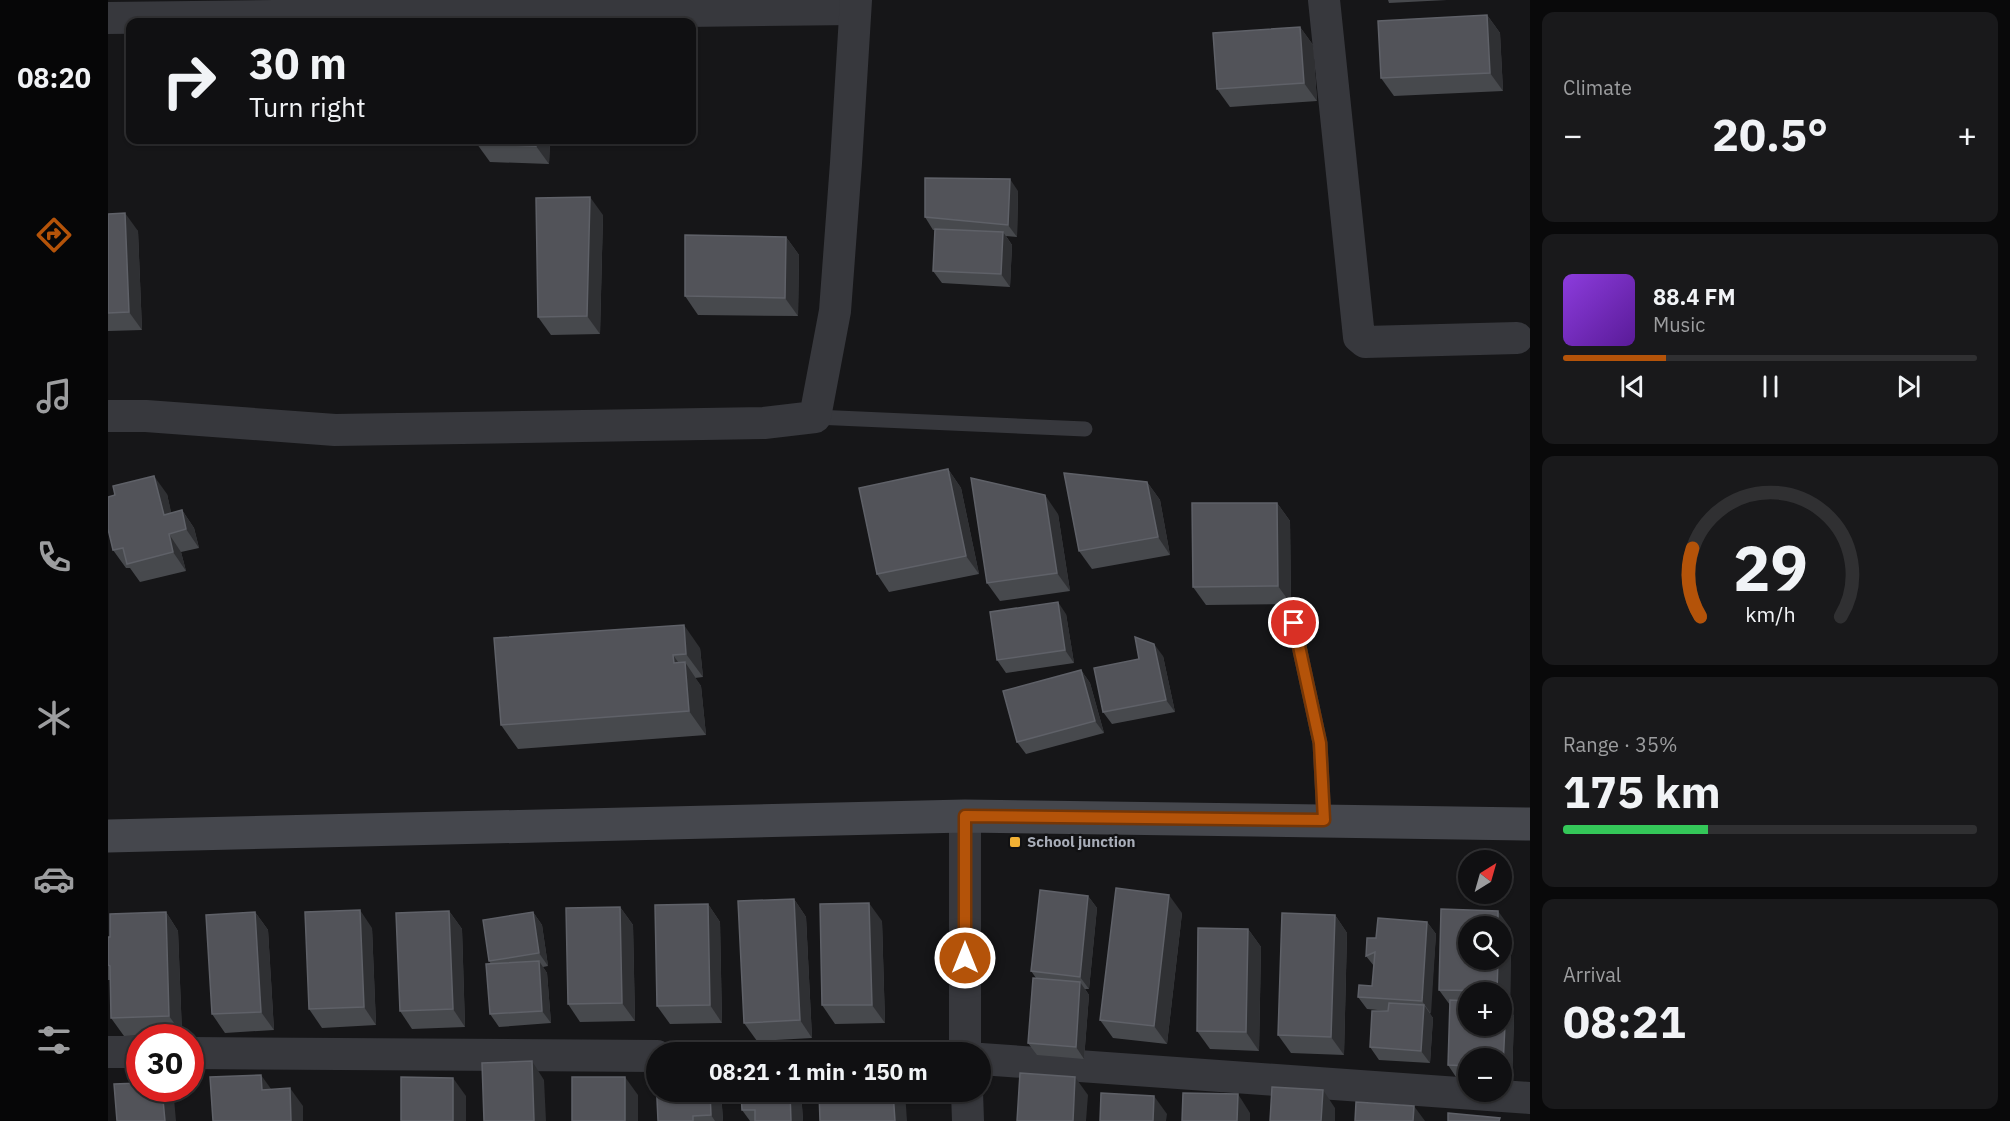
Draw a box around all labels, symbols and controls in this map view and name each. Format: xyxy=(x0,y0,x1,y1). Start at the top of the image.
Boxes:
text: 30 m xyxy=(249,36,347,91)
icon: right xyxy=(150,42,228,120)
text: 08:20 xyxy=(17,60,91,95)
text: Climate xyxy=(1563,74,1632,101)
text: Turn right xyxy=(249,89,366,124)
text: 20.5° xyxy=(1712,105,1828,163)
text: − xyxy=(1563,113,1583,156)
text: + xyxy=(1957,113,1977,156)
icon: directions xyxy=(33,214,75,256)
text: 88.4 FM xyxy=(1653,282,1736,311)
text: Music xyxy=(1653,311,1705,338)
icon: previous xyxy=(1616,370,1649,403)
icon: pause xyxy=(1754,370,1787,403)
icon: next xyxy=(1892,370,1925,403)
icon: music xyxy=(33,375,75,417)
text: 29 xyxy=(1733,528,1807,609)
icon: phone xyxy=(33,536,75,578)
pin xyxy=(1268,597,1319,648)
text: km/h xyxy=(1745,601,1795,629)
icon: arrive xyxy=(1277,606,1310,639)
icon: climate xyxy=(33,697,75,739)
text: Range · 35% xyxy=(1563,731,1678,758)
text: 175 km xyxy=(1563,762,1721,820)
place label: School junction xyxy=(1027,832,1135,851)
marker: School junction xyxy=(1008,835,1022,849)
north arrow xyxy=(1458,850,1512,904)
map controls xyxy=(1458,850,1512,1102)
icon: car xyxy=(33,858,75,900)
button: search xyxy=(1458,916,1512,970)
position arrow xyxy=(933,926,997,990)
text: Arrival xyxy=(1563,961,1621,988)
button: + xyxy=(1458,982,1512,1036)
text: 08:21 xyxy=(1563,992,1686,1050)
icon: filters xyxy=(33,1019,75,1061)
speed limit sign: 30 xyxy=(126,1024,204,1102)
button: − xyxy=(1458,1048,1512,1102)
text: 08:21 · 1 min · 150 m xyxy=(709,1057,928,1086)

